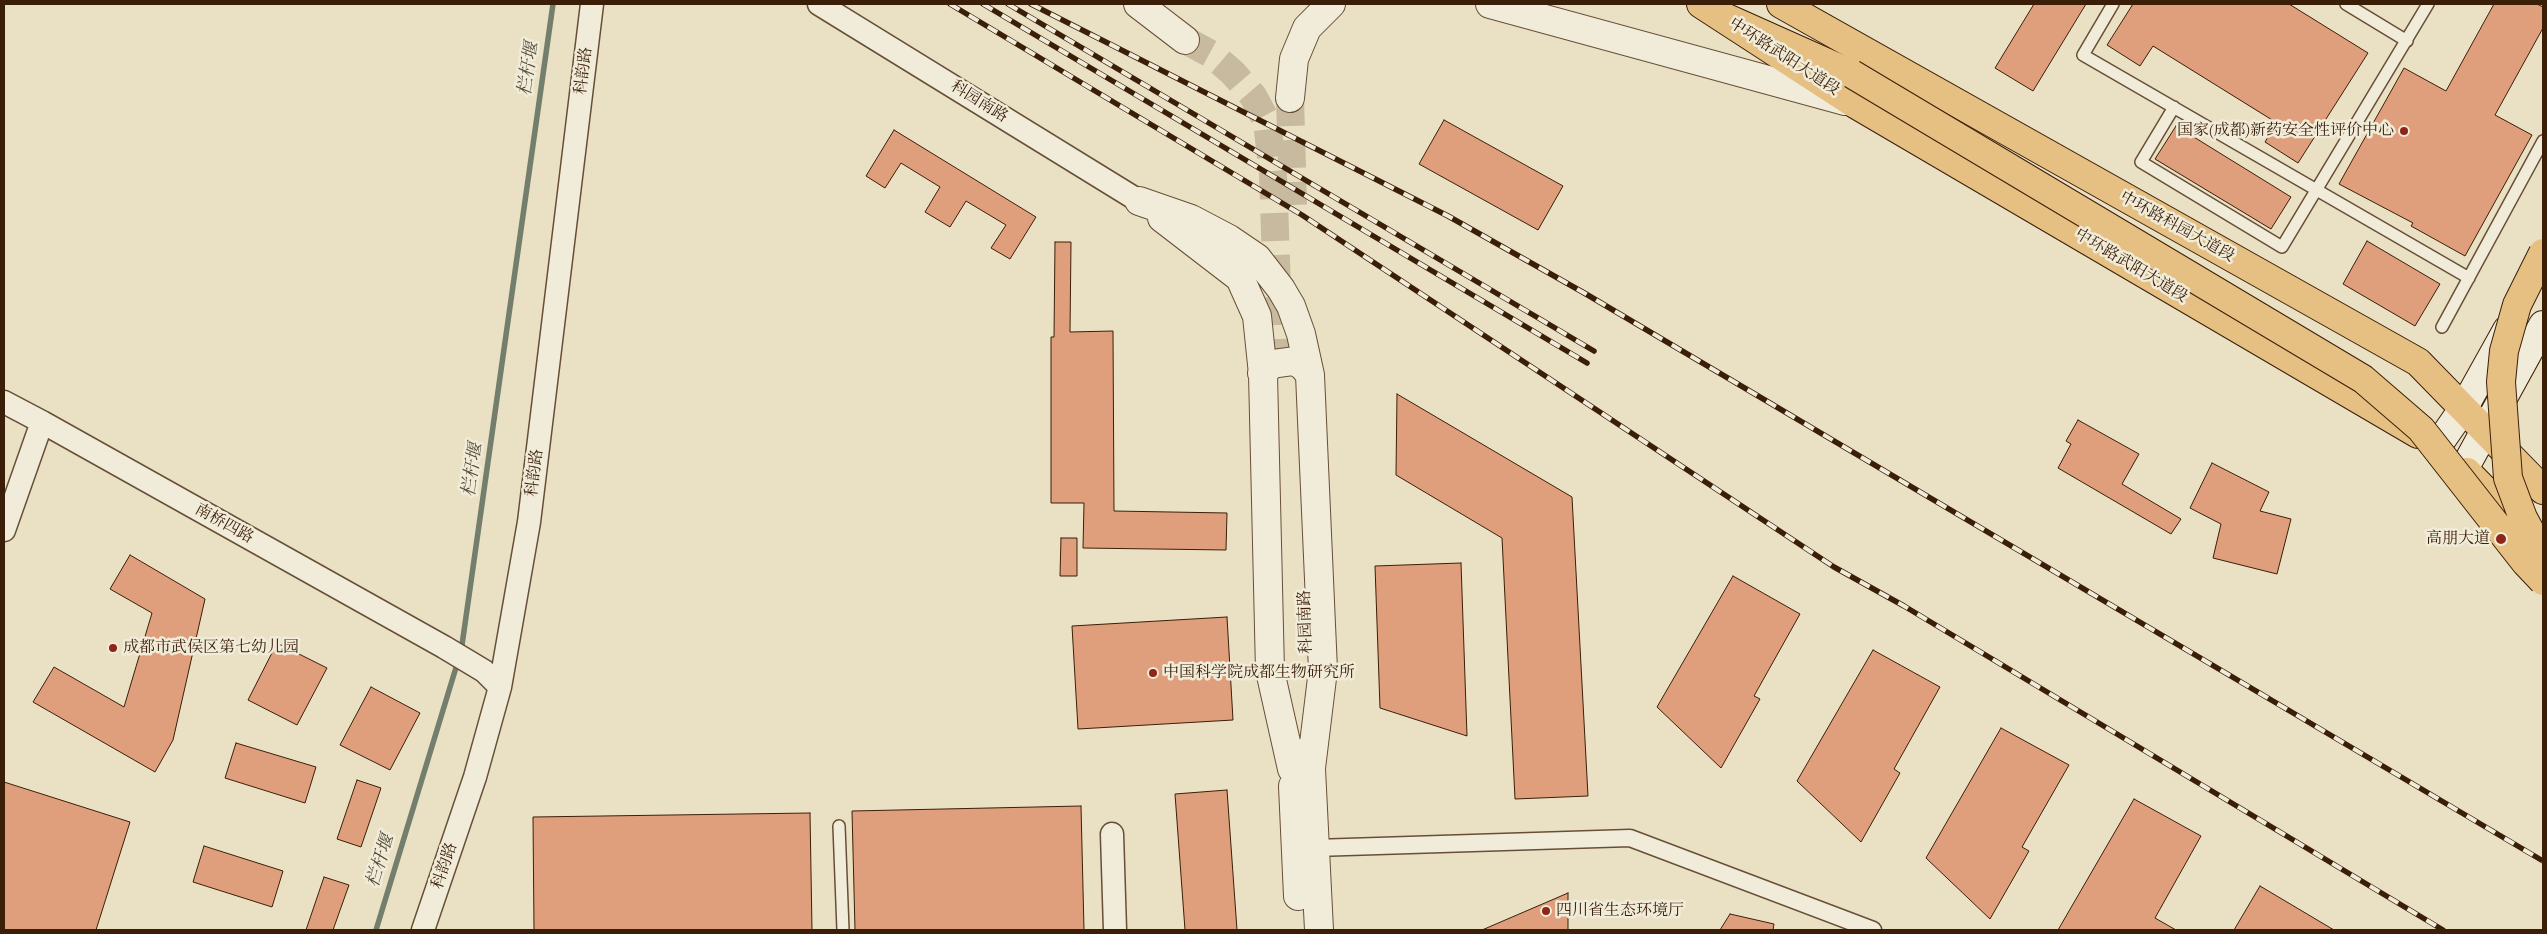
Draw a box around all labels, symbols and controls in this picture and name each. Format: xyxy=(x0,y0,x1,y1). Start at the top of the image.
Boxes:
street label: 中环路武阳大道段 xyxy=(1725,14,1843,100)
water label: 栏杆堰 xyxy=(515,41,543,97)
street label: 科韵路 xyxy=(572,46,596,96)
street label: 科园南路 xyxy=(947,77,1011,127)
place label: 国家(成都)新药安全性评价中心 xyxy=(2177,121,2394,141)
marker: 国家(成都)新药安全性评价中心 xyxy=(2398,125,2410,137)
street label: 中环路科园大道段 xyxy=(2116,188,2238,266)
street label: 中环路武阳大道段 xyxy=(2071,225,2191,307)
water label: 栏杆堰 xyxy=(459,442,487,498)
street label: 科韵路 xyxy=(523,448,547,498)
street label: 南桥四路 xyxy=(191,500,257,548)
place label: 高朋大道 xyxy=(2426,529,2490,549)
marker: 高朋大道 xyxy=(2494,532,2508,546)
street label: 科园南路 xyxy=(1295,590,1317,654)
place label: 成都市武侯区第七幼儿园 xyxy=(123,638,299,658)
marker: 成都市武侯区第七幼儿园 xyxy=(107,642,119,654)
place label: 中国科学院成都生物研究所 xyxy=(1163,663,1355,683)
marker: 中国科学院成都生物研究所 xyxy=(1147,667,1159,679)
water label: 栏杆堰 xyxy=(363,832,399,890)
street label: 科韵路 xyxy=(428,840,462,892)
place label: 四川省生态环境厅 xyxy=(1556,901,1684,921)
marker: 四川省生态环境厅 xyxy=(1540,905,1552,917)

